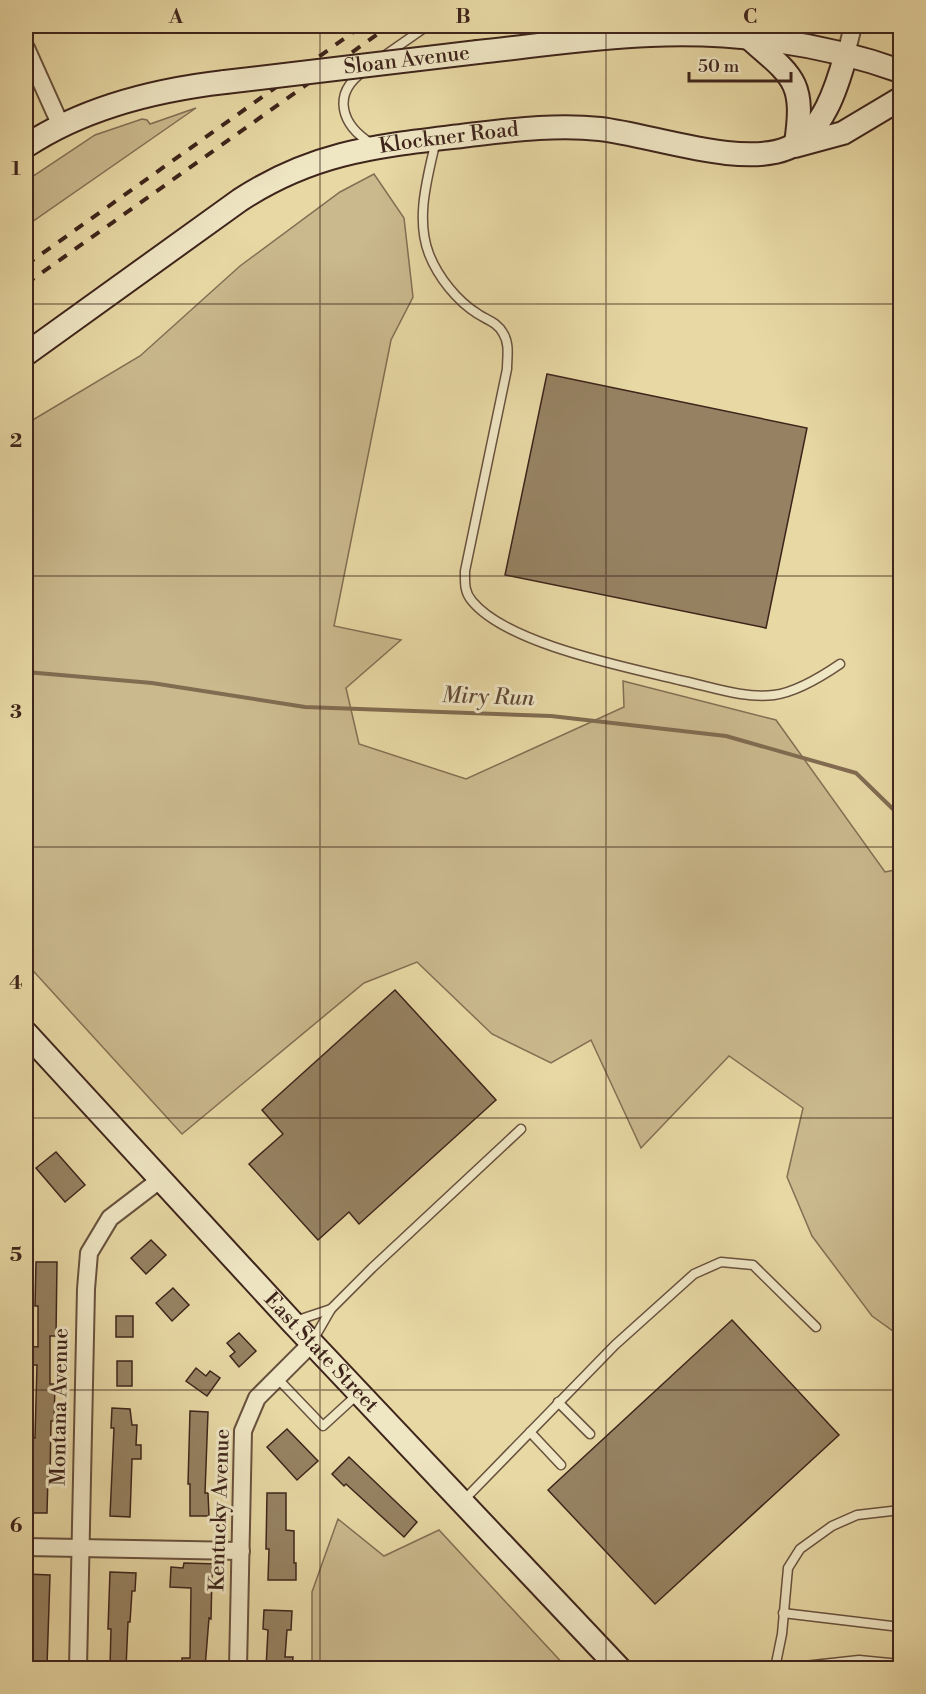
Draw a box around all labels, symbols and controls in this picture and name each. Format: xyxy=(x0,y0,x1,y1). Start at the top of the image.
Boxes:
text: A xyxy=(168,5,184,30)
text: B xyxy=(455,5,471,30)
text: C xyxy=(743,5,757,30)
street label: Sloan Avenue xyxy=(342,40,471,81)
scale bar xyxy=(689,45,791,83)
text: 50 m xyxy=(698,55,740,78)
street label: Klockner Road xyxy=(377,117,520,160)
text: 1 xyxy=(11,157,21,182)
text: 2 xyxy=(10,429,22,454)
water label: Miry Run xyxy=(441,682,535,712)
text: 3 xyxy=(10,700,22,725)
text: 4 xyxy=(9,971,23,996)
text: 5 xyxy=(10,1243,22,1268)
street label: East State Street xyxy=(258,1287,384,1419)
street label: Montana Avenue xyxy=(46,1328,74,1486)
street label: Kentucky Avenue xyxy=(204,1428,236,1592)
text: 6 xyxy=(10,1514,23,1539)

